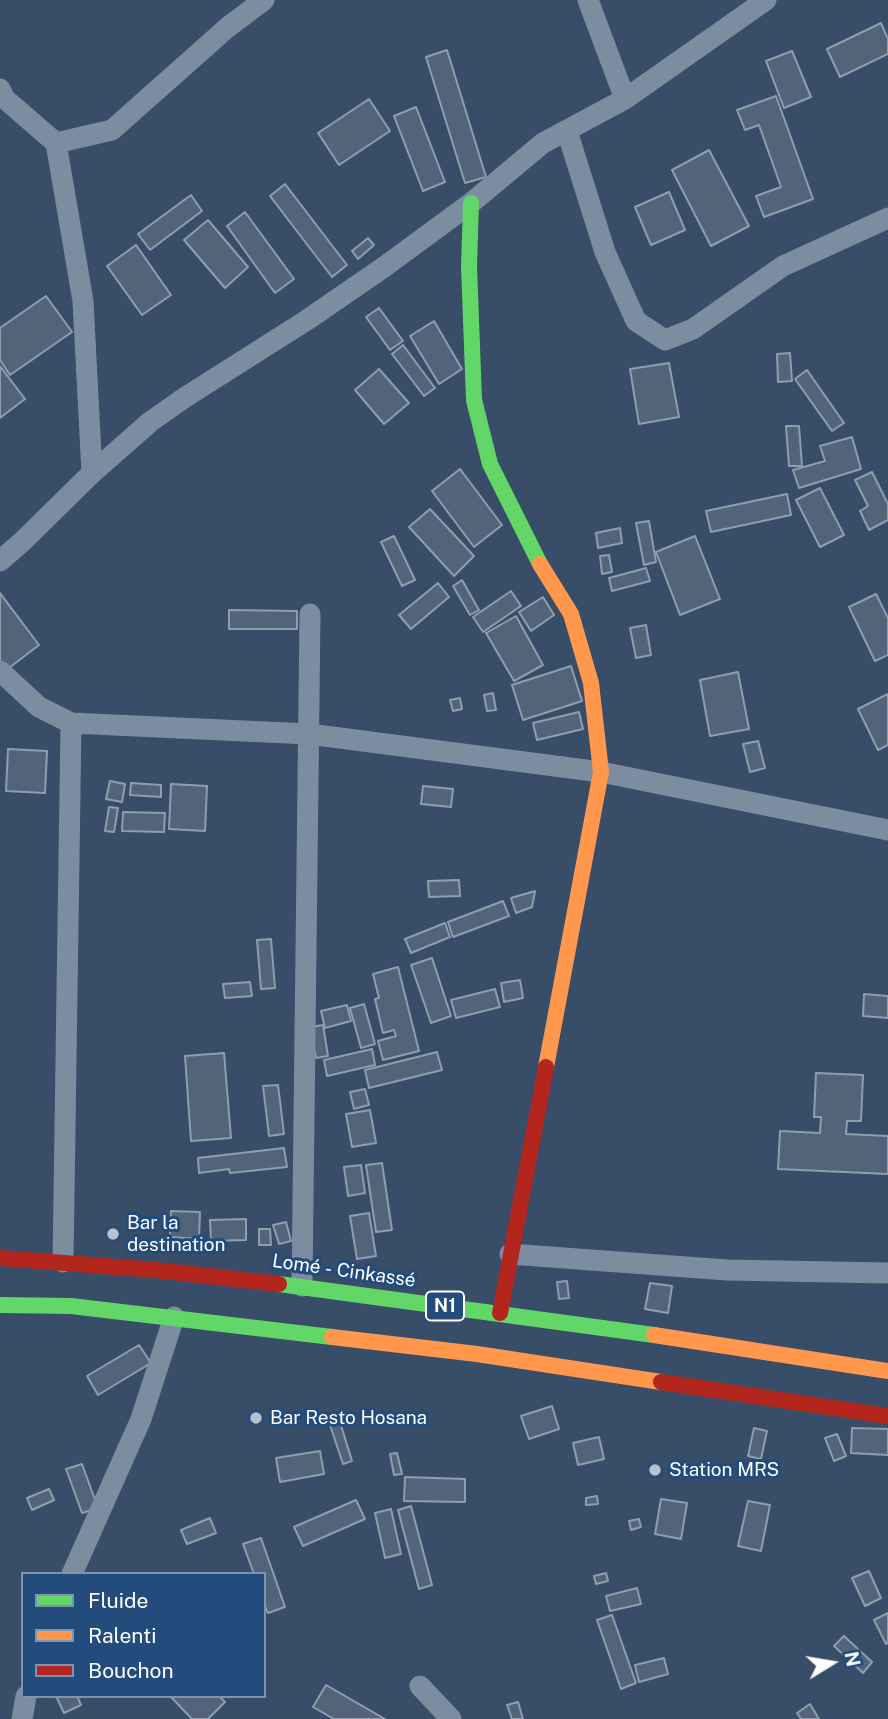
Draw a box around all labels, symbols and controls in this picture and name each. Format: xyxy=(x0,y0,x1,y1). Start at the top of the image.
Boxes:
place label: Bar la destination xyxy=(127,1212,225,1256)
marker: Bar la destination xyxy=(105,1226,121,1242)
street label: Lomé - Cinkassé xyxy=(271,1250,417,1292)
road number: N1 xyxy=(426,1292,464,1321)
place label: Bar Resto Hosana xyxy=(270,1407,427,1429)
marker: Bar Resto Hosana xyxy=(248,1410,264,1426)
place label: Station MRS xyxy=(669,1459,779,1481)
marker: Station MRS xyxy=(647,1462,663,1478)
legend xyxy=(21,1572,266,1698)
text: Fluide xyxy=(88,1588,148,1613)
text: Ralenti xyxy=(88,1623,156,1648)
north arrow xyxy=(797,1628,867,1698)
text: N xyxy=(840,1650,865,1668)
text: Bouchon xyxy=(88,1658,174,1683)

